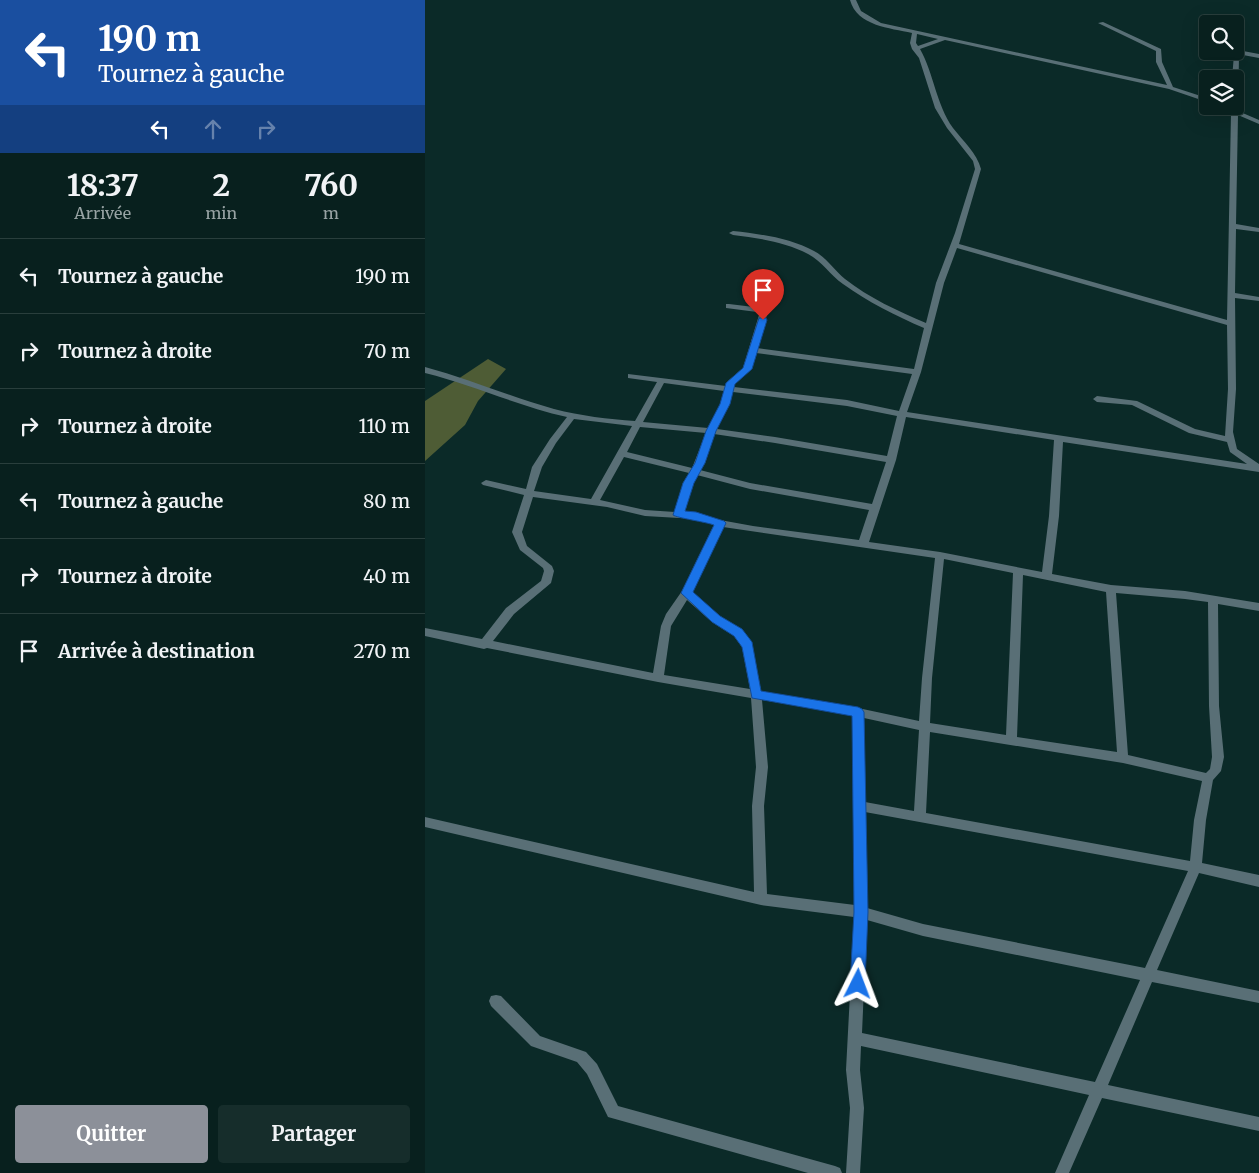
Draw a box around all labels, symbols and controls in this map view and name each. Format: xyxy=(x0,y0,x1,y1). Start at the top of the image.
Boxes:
map controls xyxy=(1199,15,1244,115)
button: search xyxy=(1199,15,1244,60)
text: 190 m xyxy=(98,17,201,61)
icon: left xyxy=(15,20,80,85)
text: Tournez à gauche xyxy=(98,60,285,88)
button: layers xyxy=(1199,70,1244,115)
icon: left xyxy=(146,115,174,143)
icon: ahead xyxy=(199,115,227,143)
icon: right xyxy=(252,115,280,143)
text: 18:37 xyxy=(67,166,139,204)
text: 2 xyxy=(212,166,230,204)
text: 760 xyxy=(304,166,358,204)
text: Arrivée xyxy=(74,203,131,223)
text: min xyxy=(205,203,237,223)
text: m xyxy=(323,203,339,223)
icon: left xyxy=(15,262,43,290)
text: Tournez à gauche xyxy=(58,264,223,288)
text: 190 m xyxy=(355,264,410,288)
pin xyxy=(742,269,784,320)
icon: arrive xyxy=(749,276,777,304)
icon: right xyxy=(15,337,43,365)
text: Tournez à droite xyxy=(58,339,212,363)
text: 70 m xyxy=(364,339,410,363)
icon: right xyxy=(15,412,43,440)
text: Tournez à droite xyxy=(58,414,212,438)
text: 110 m xyxy=(359,414,410,438)
icon: left xyxy=(15,487,43,515)
text: Tournez à gauche xyxy=(58,489,223,513)
text: 80 m xyxy=(363,489,410,513)
icon: right xyxy=(15,562,43,590)
text: Tournez à droite xyxy=(58,564,212,588)
text: 40 m xyxy=(363,564,410,588)
icon: arrive xyxy=(15,637,43,665)
text: Arrivée à destination xyxy=(58,639,255,663)
text: 270 m xyxy=(353,639,410,663)
position arrow xyxy=(831,957,883,1009)
button: Quitter xyxy=(15,1105,208,1163)
button: Partager xyxy=(218,1105,410,1163)

